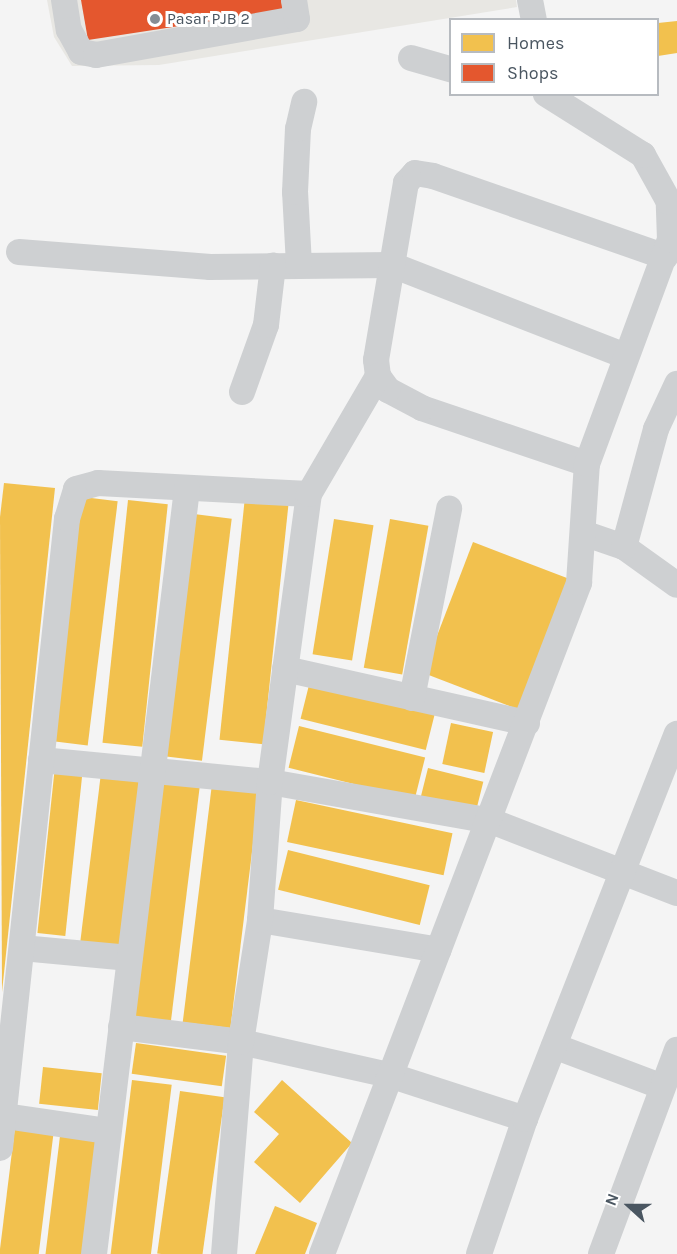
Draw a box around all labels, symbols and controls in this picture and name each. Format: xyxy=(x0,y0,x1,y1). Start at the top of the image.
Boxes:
place label: Pasar PJB 2 xyxy=(167,9,250,29)
marker: Pasar PJB 2 xyxy=(148,12,162,26)
legend xyxy=(449,18,659,96)
text: Homes xyxy=(507,32,564,54)
text: Shops xyxy=(507,62,559,84)
north arrow xyxy=(599,1176,659,1236)
text: N xyxy=(601,1191,623,1208)

